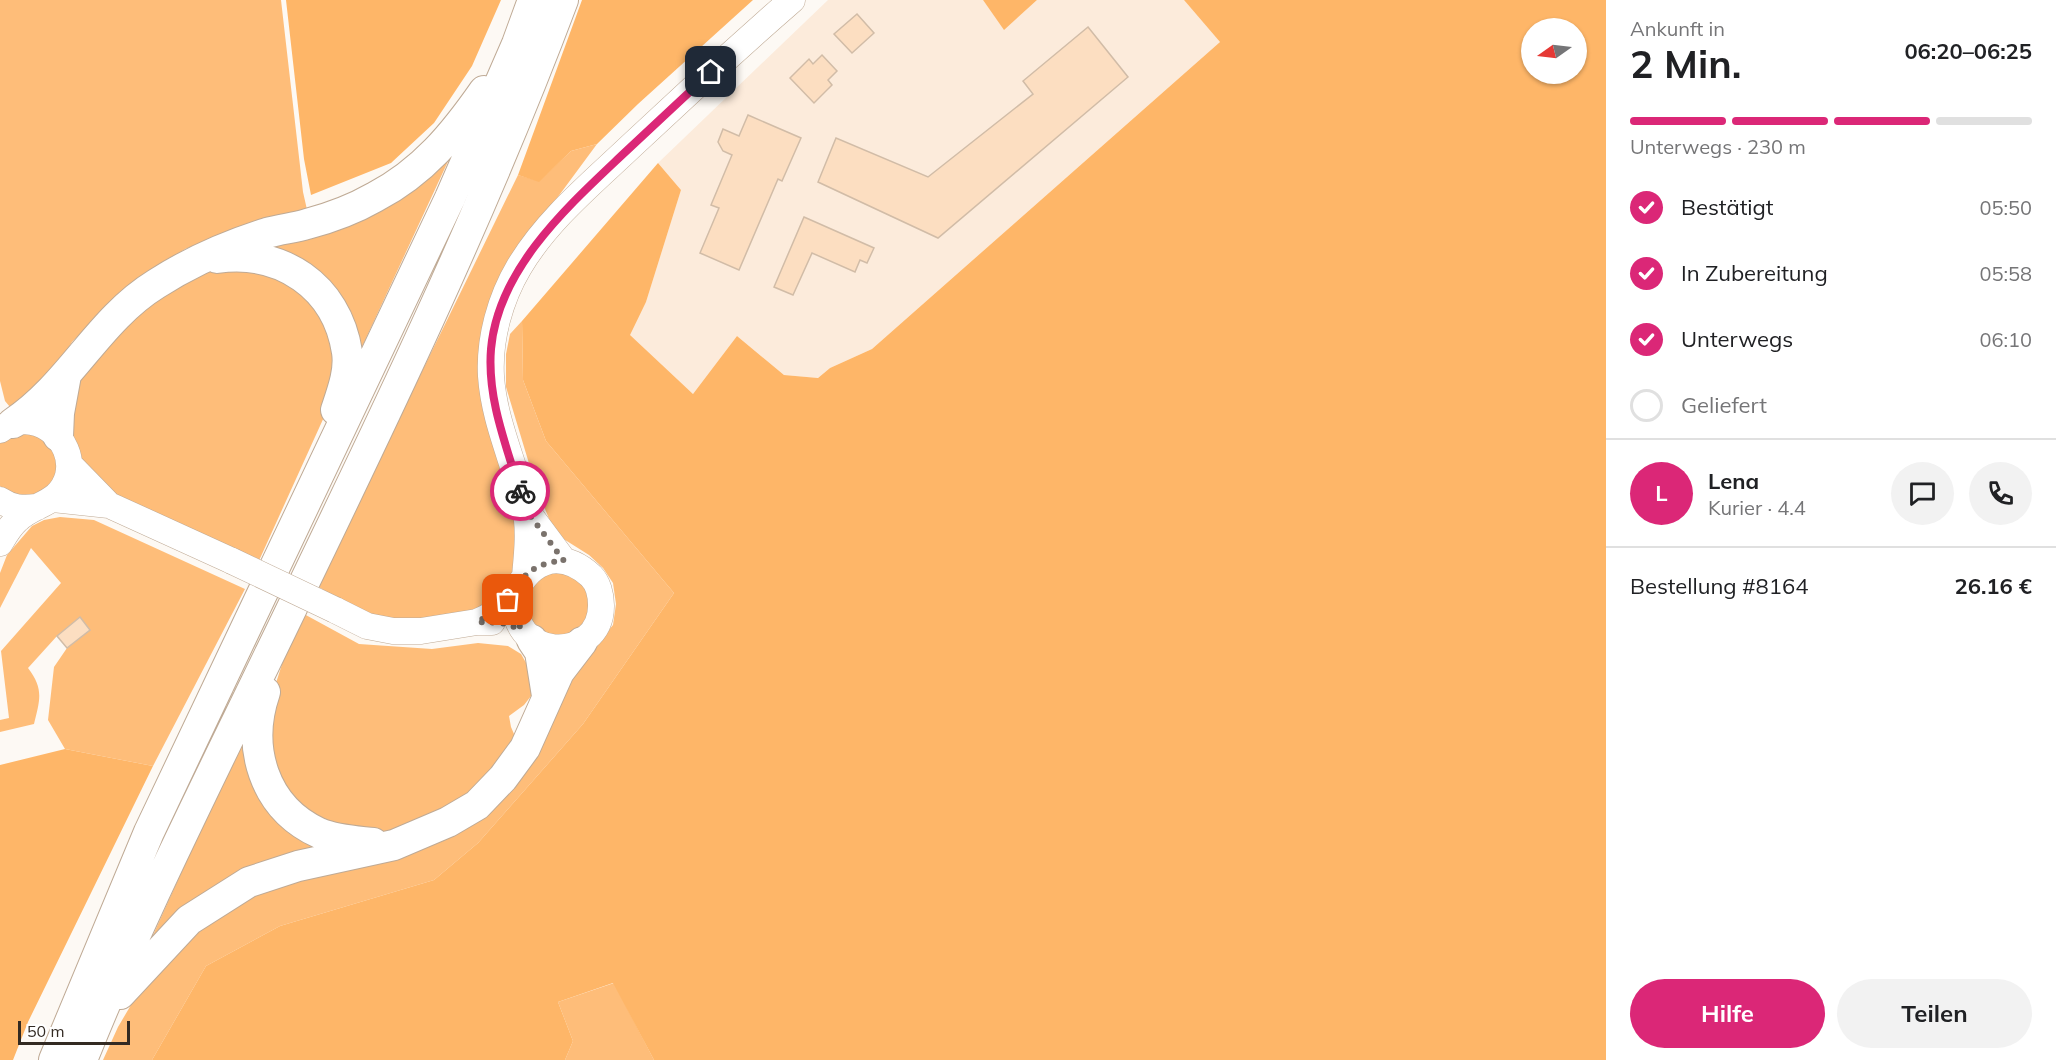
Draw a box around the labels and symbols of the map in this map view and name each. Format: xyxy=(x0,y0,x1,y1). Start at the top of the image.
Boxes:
north arrow xyxy=(1521,18,1587,84)
pin xyxy=(685,46,736,97)
courier xyxy=(490,461,550,521)
pin xyxy=(482,574,533,625)
scale bar xyxy=(18,1018,130,1046)

